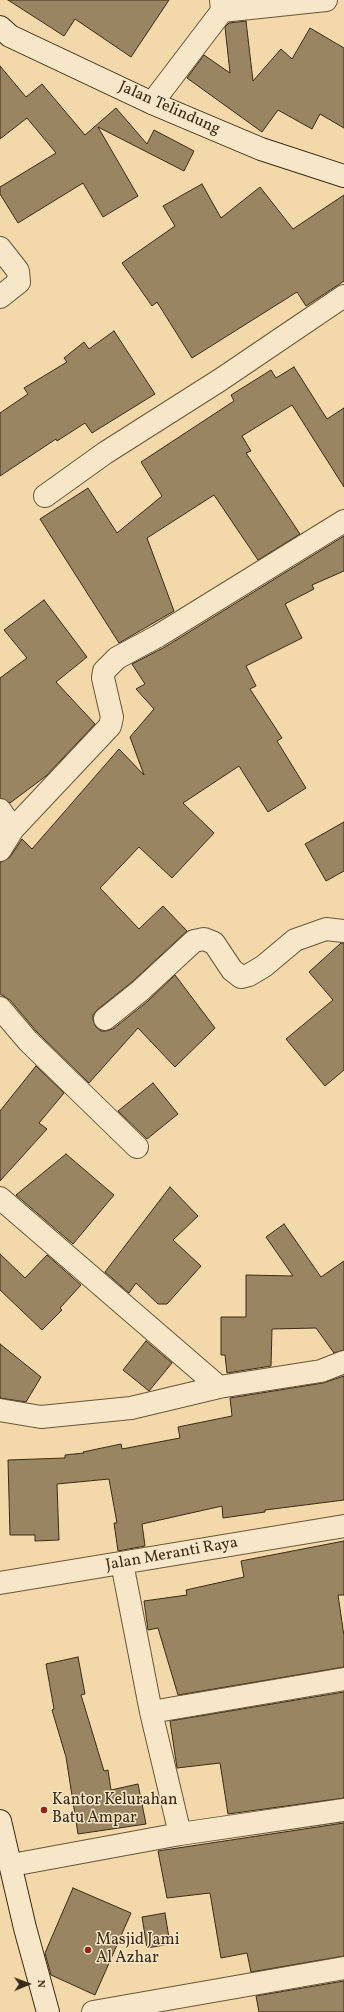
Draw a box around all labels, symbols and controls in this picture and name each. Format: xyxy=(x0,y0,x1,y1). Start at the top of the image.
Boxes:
street label: Jalan Telindung xyxy=(115,78,223,140)
street label: Jalan Meranti Raya xyxy=(104,1534,240,1576)
place label: Kantor Kelurahan Batu Ampar xyxy=(52,1791,178,1829)
marker: Kantor Kelurahan Batu Ampar xyxy=(39,1805,49,1815)
place label: Masjid Jami Al Azhar xyxy=(96,1931,179,1969)
marker: Masjid Jami Al Azhar xyxy=(83,1945,93,1955)
north arrow xyxy=(8,1964,48,2004)
text: N xyxy=(33,1980,48,1988)

